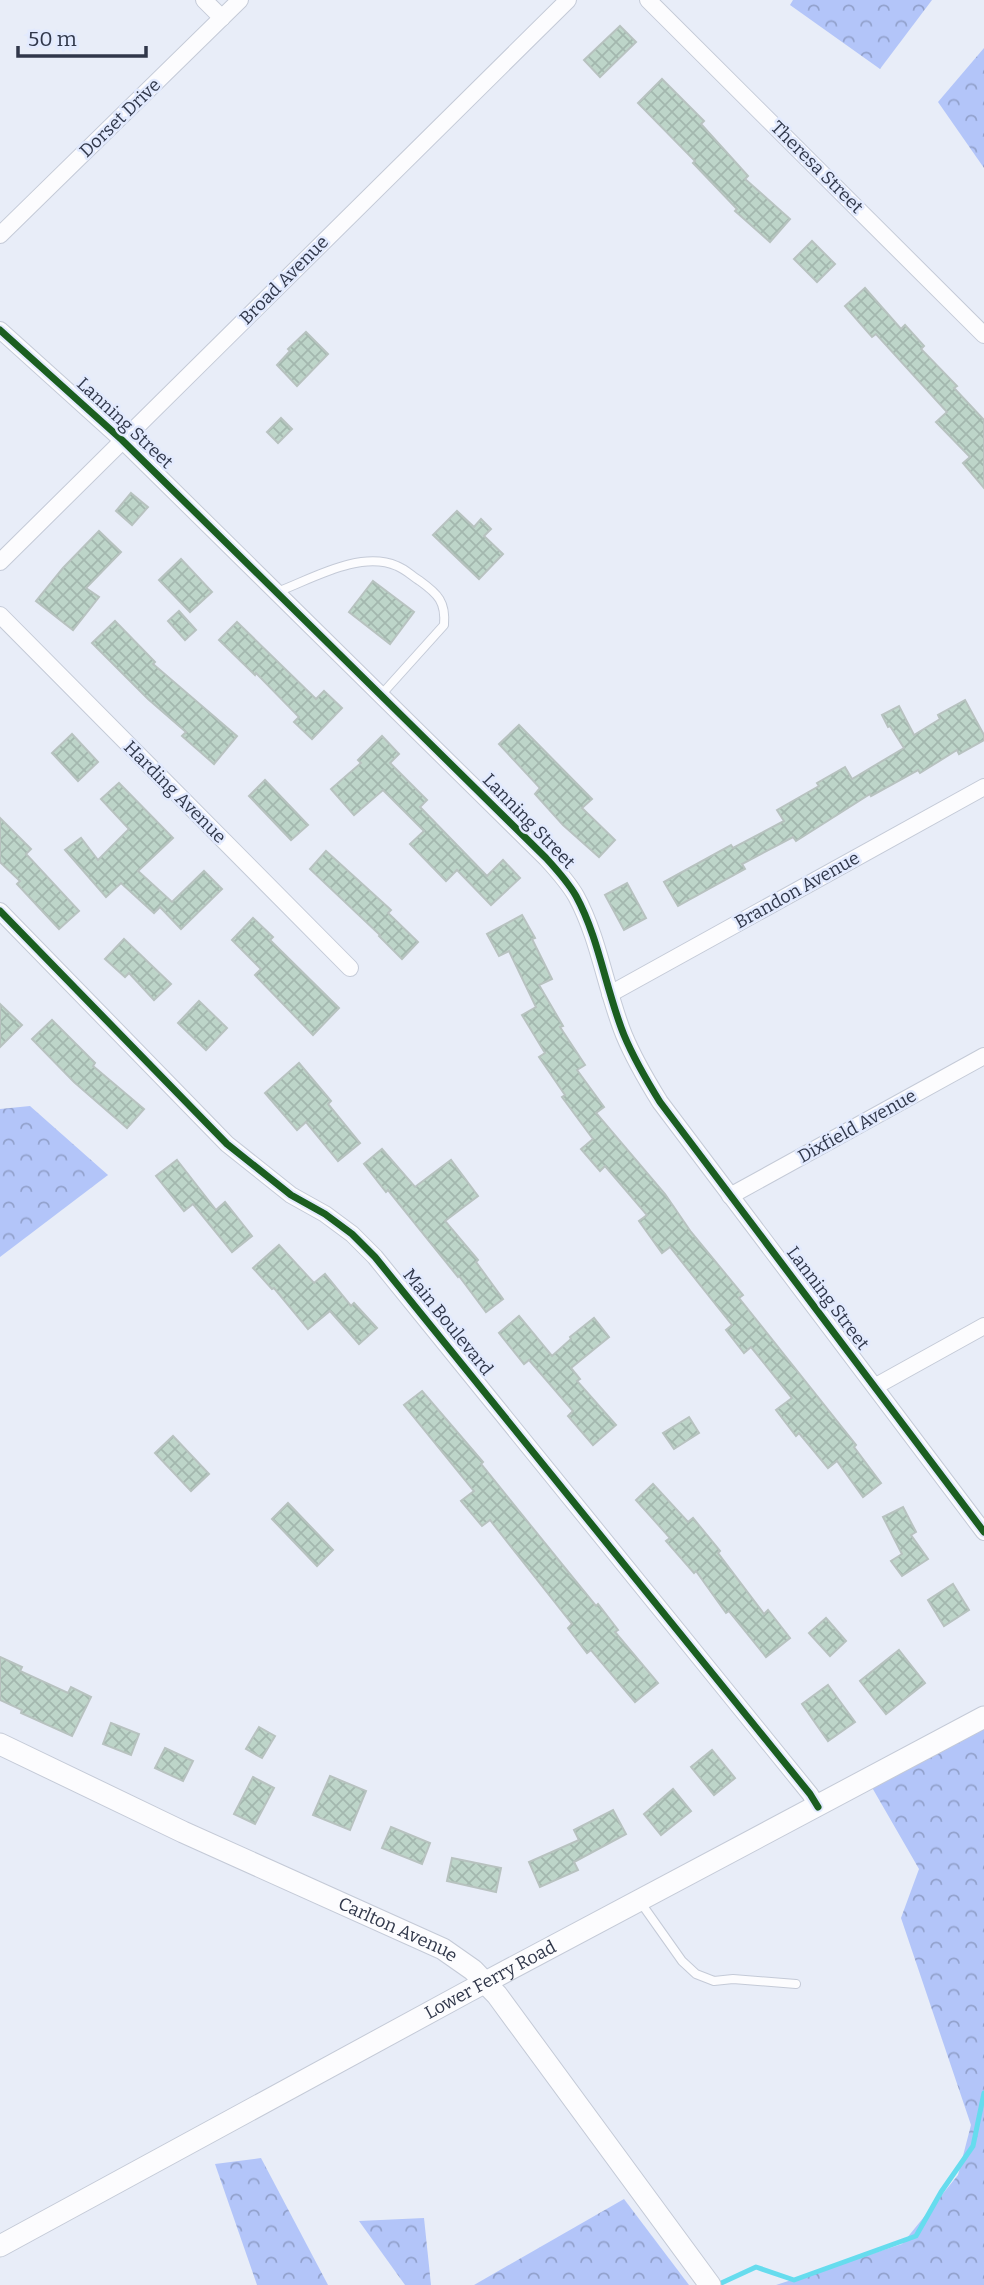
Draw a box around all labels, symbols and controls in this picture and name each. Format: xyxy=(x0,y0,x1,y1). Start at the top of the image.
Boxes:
scale bar xyxy=(18,14,145,58)
text: 50 m xyxy=(28,26,77,52)
street label: Dorset Drive xyxy=(75,74,165,162)
street label: Theresa Street xyxy=(766,116,868,218)
street label: Broad Avenue xyxy=(235,231,333,329)
street label: Lanning Street xyxy=(72,373,178,474)
street label: Harding Avenue xyxy=(119,736,231,848)
street label: Lanning Street xyxy=(478,769,580,873)
street label: Brandon Avenue xyxy=(731,847,863,933)
street label: Dixfield Avenue xyxy=(794,1084,920,1168)
street label: Lanning Street xyxy=(782,1242,874,1354)
street label: Main Boulevard xyxy=(398,1264,498,1380)
street label: Carlton Avenue xyxy=(335,1892,462,1967)
street label: Lower Ferry Road xyxy=(421,1936,560,2024)

